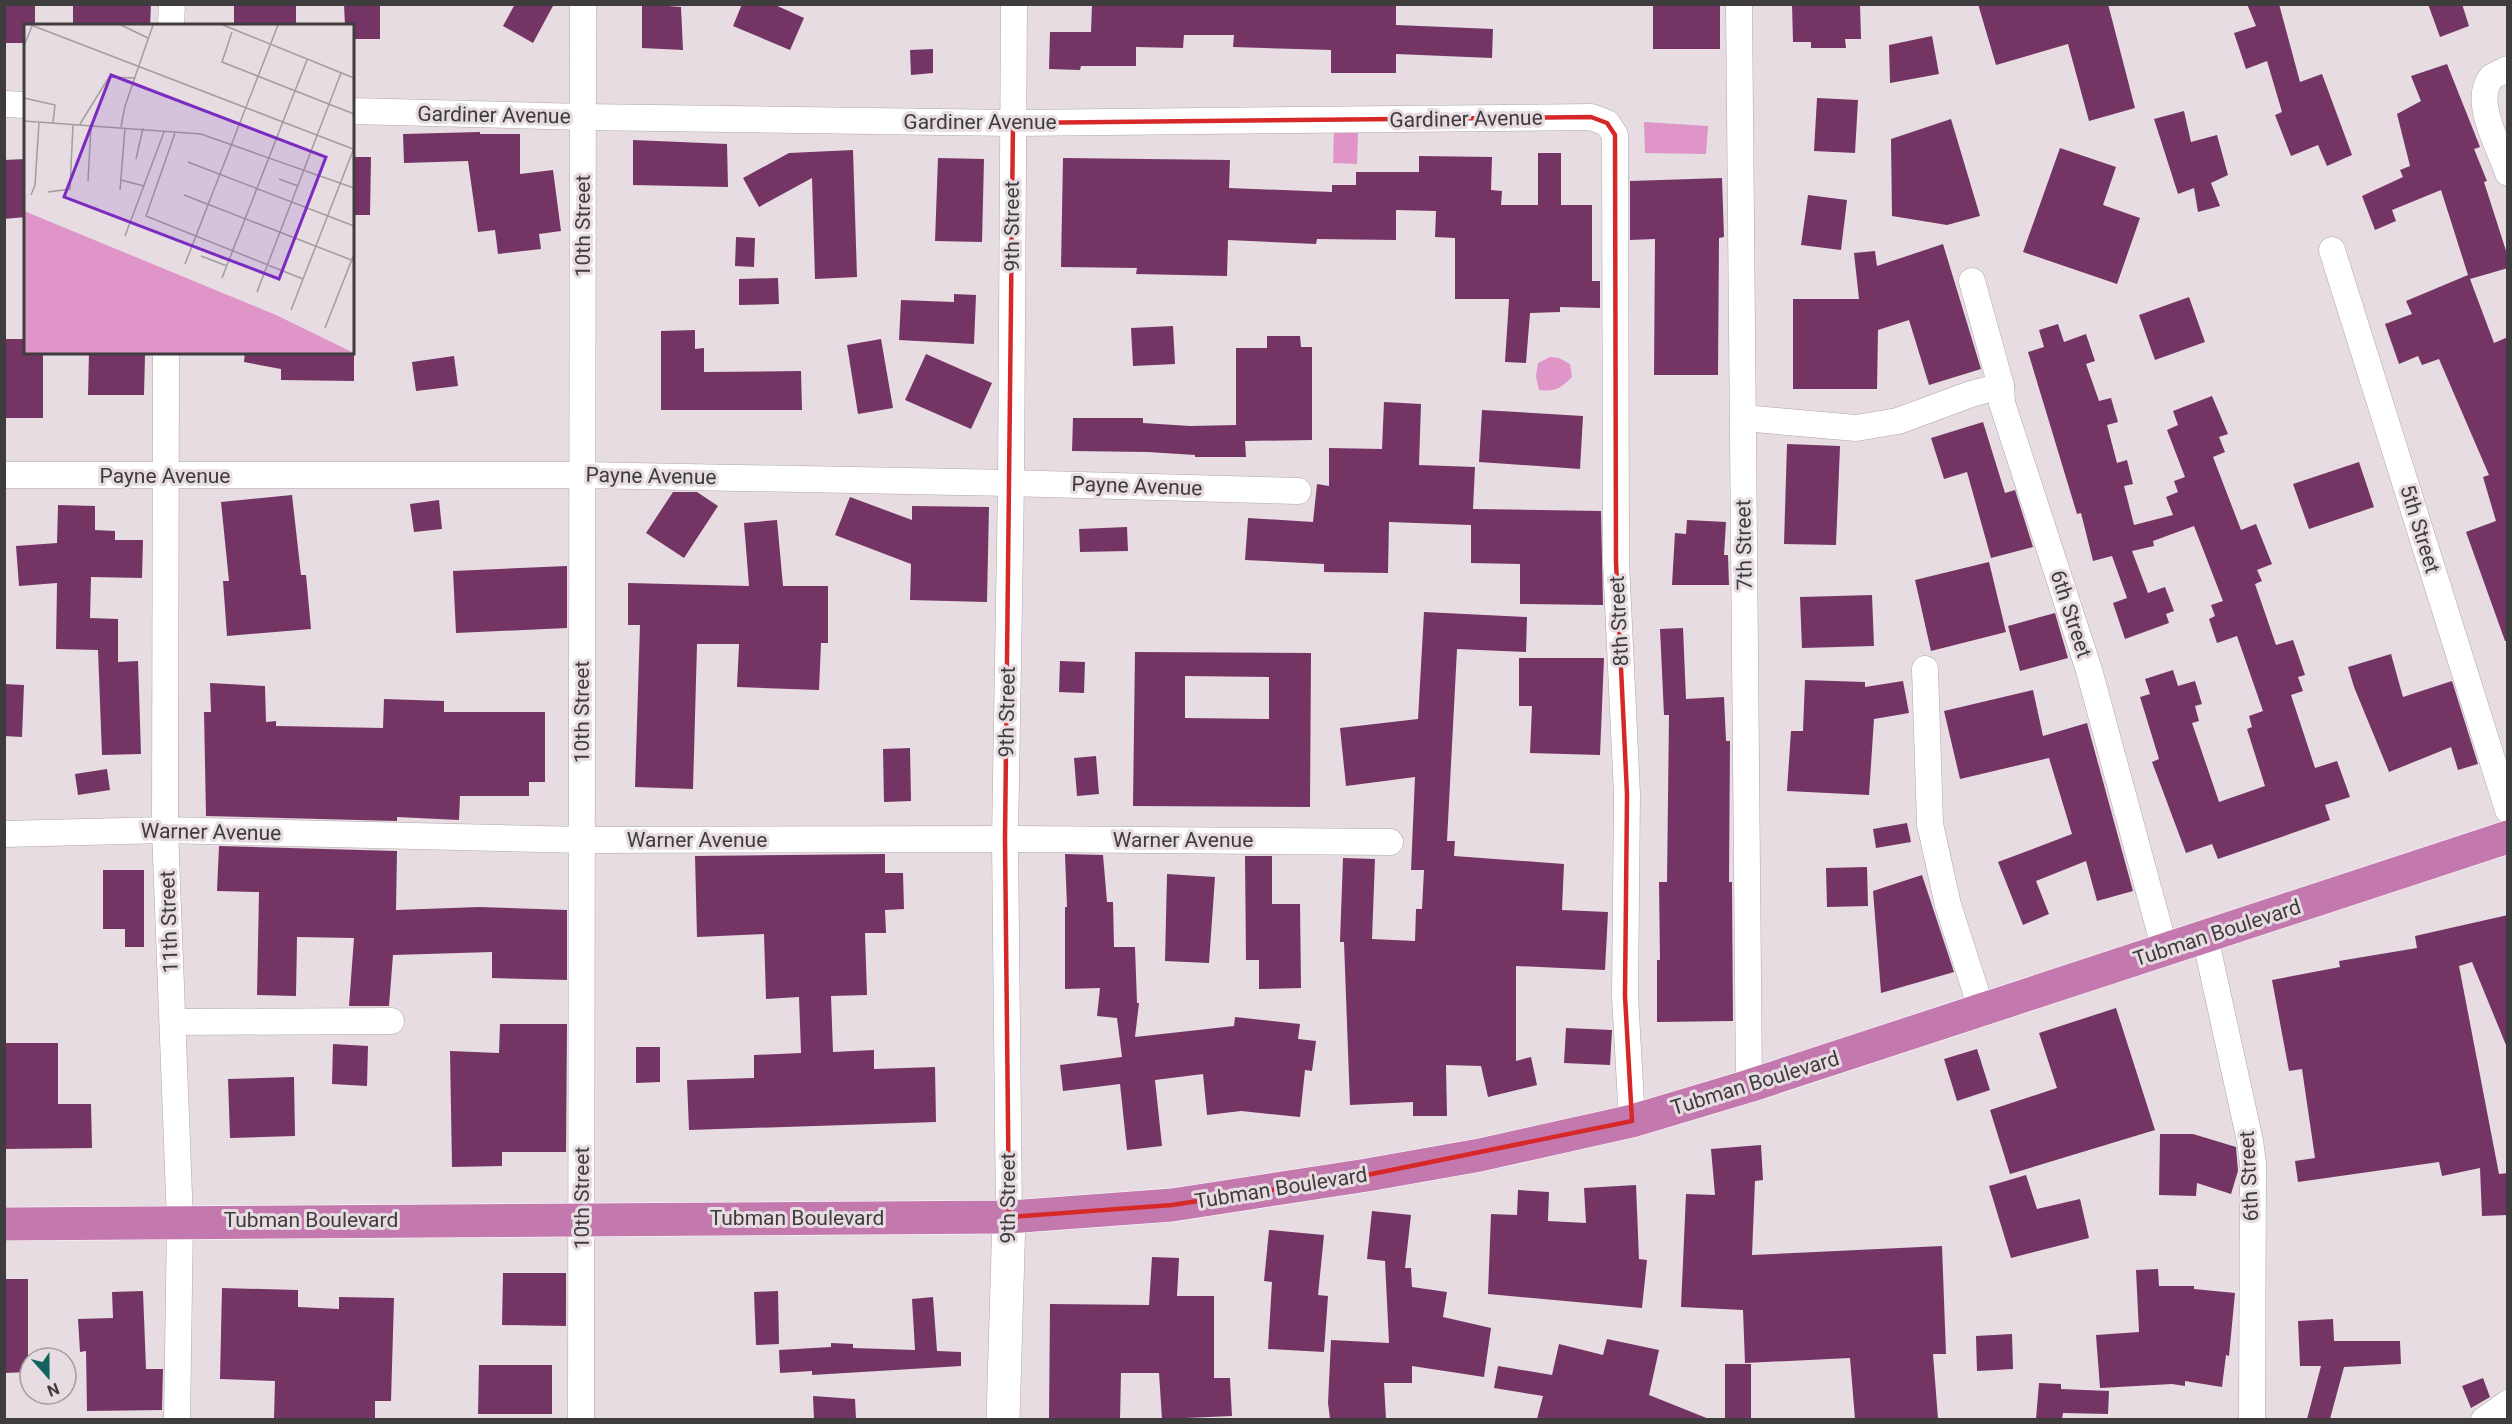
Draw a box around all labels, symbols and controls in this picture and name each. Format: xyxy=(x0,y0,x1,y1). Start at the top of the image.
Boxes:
inset map xyxy=(24,24,354,354)
street label: Gardiner Avenue xyxy=(417,102,571,128)
street label: Gardiner Avenue xyxy=(1389,106,1543,132)
street label: Gardiner Avenue xyxy=(903,110,1057,134)
street label: 10th Street xyxy=(571,175,595,277)
street label: 9th Street xyxy=(1000,180,1024,271)
street label: Payne Avenue xyxy=(585,463,717,489)
street label: Payne Avenue xyxy=(100,464,230,488)
street label: Payne Avenue xyxy=(1071,472,1203,500)
street label: 5th Street xyxy=(2395,482,2445,576)
street label: 7th Street xyxy=(1731,499,1757,591)
street label: 6th Street xyxy=(2046,567,2096,661)
street label: 8th Street xyxy=(1605,575,1633,667)
street label: 10th Street xyxy=(570,661,594,763)
street label: 9th Street xyxy=(994,666,1020,758)
street label: Warner Avenue xyxy=(141,819,281,845)
street label: Warner Avenue xyxy=(627,828,767,852)
street label: Warner Avenue xyxy=(1113,828,1253,852)
street label: 11th Street xyxy=(155,870,183,974)
street label: Tubman Boulevard xyxy=(2130,895,2304,971)
street label: Tubman Boulevard xyxy=(1668,1046,1842,1120)
street label: 6th Street xyxy=(2235,1130,2263,1222)
street label: 10th Street xyxy=(570,1147,594,1249)
street label: 9th Street xyxy=(996,1152,1020,1243)
street label: Tubman Boulevard xyxy=(1193,1162,1369,1214)
street label: Tubman Boulevard xyxy=(710,1206,884,1230)
street label: Tubman Boulevard xyxy=(224,1208,398,1232)
north arrow xyxy=(18,1346,78,1406)
text: N xyxy=(45,1379,62,1400)

